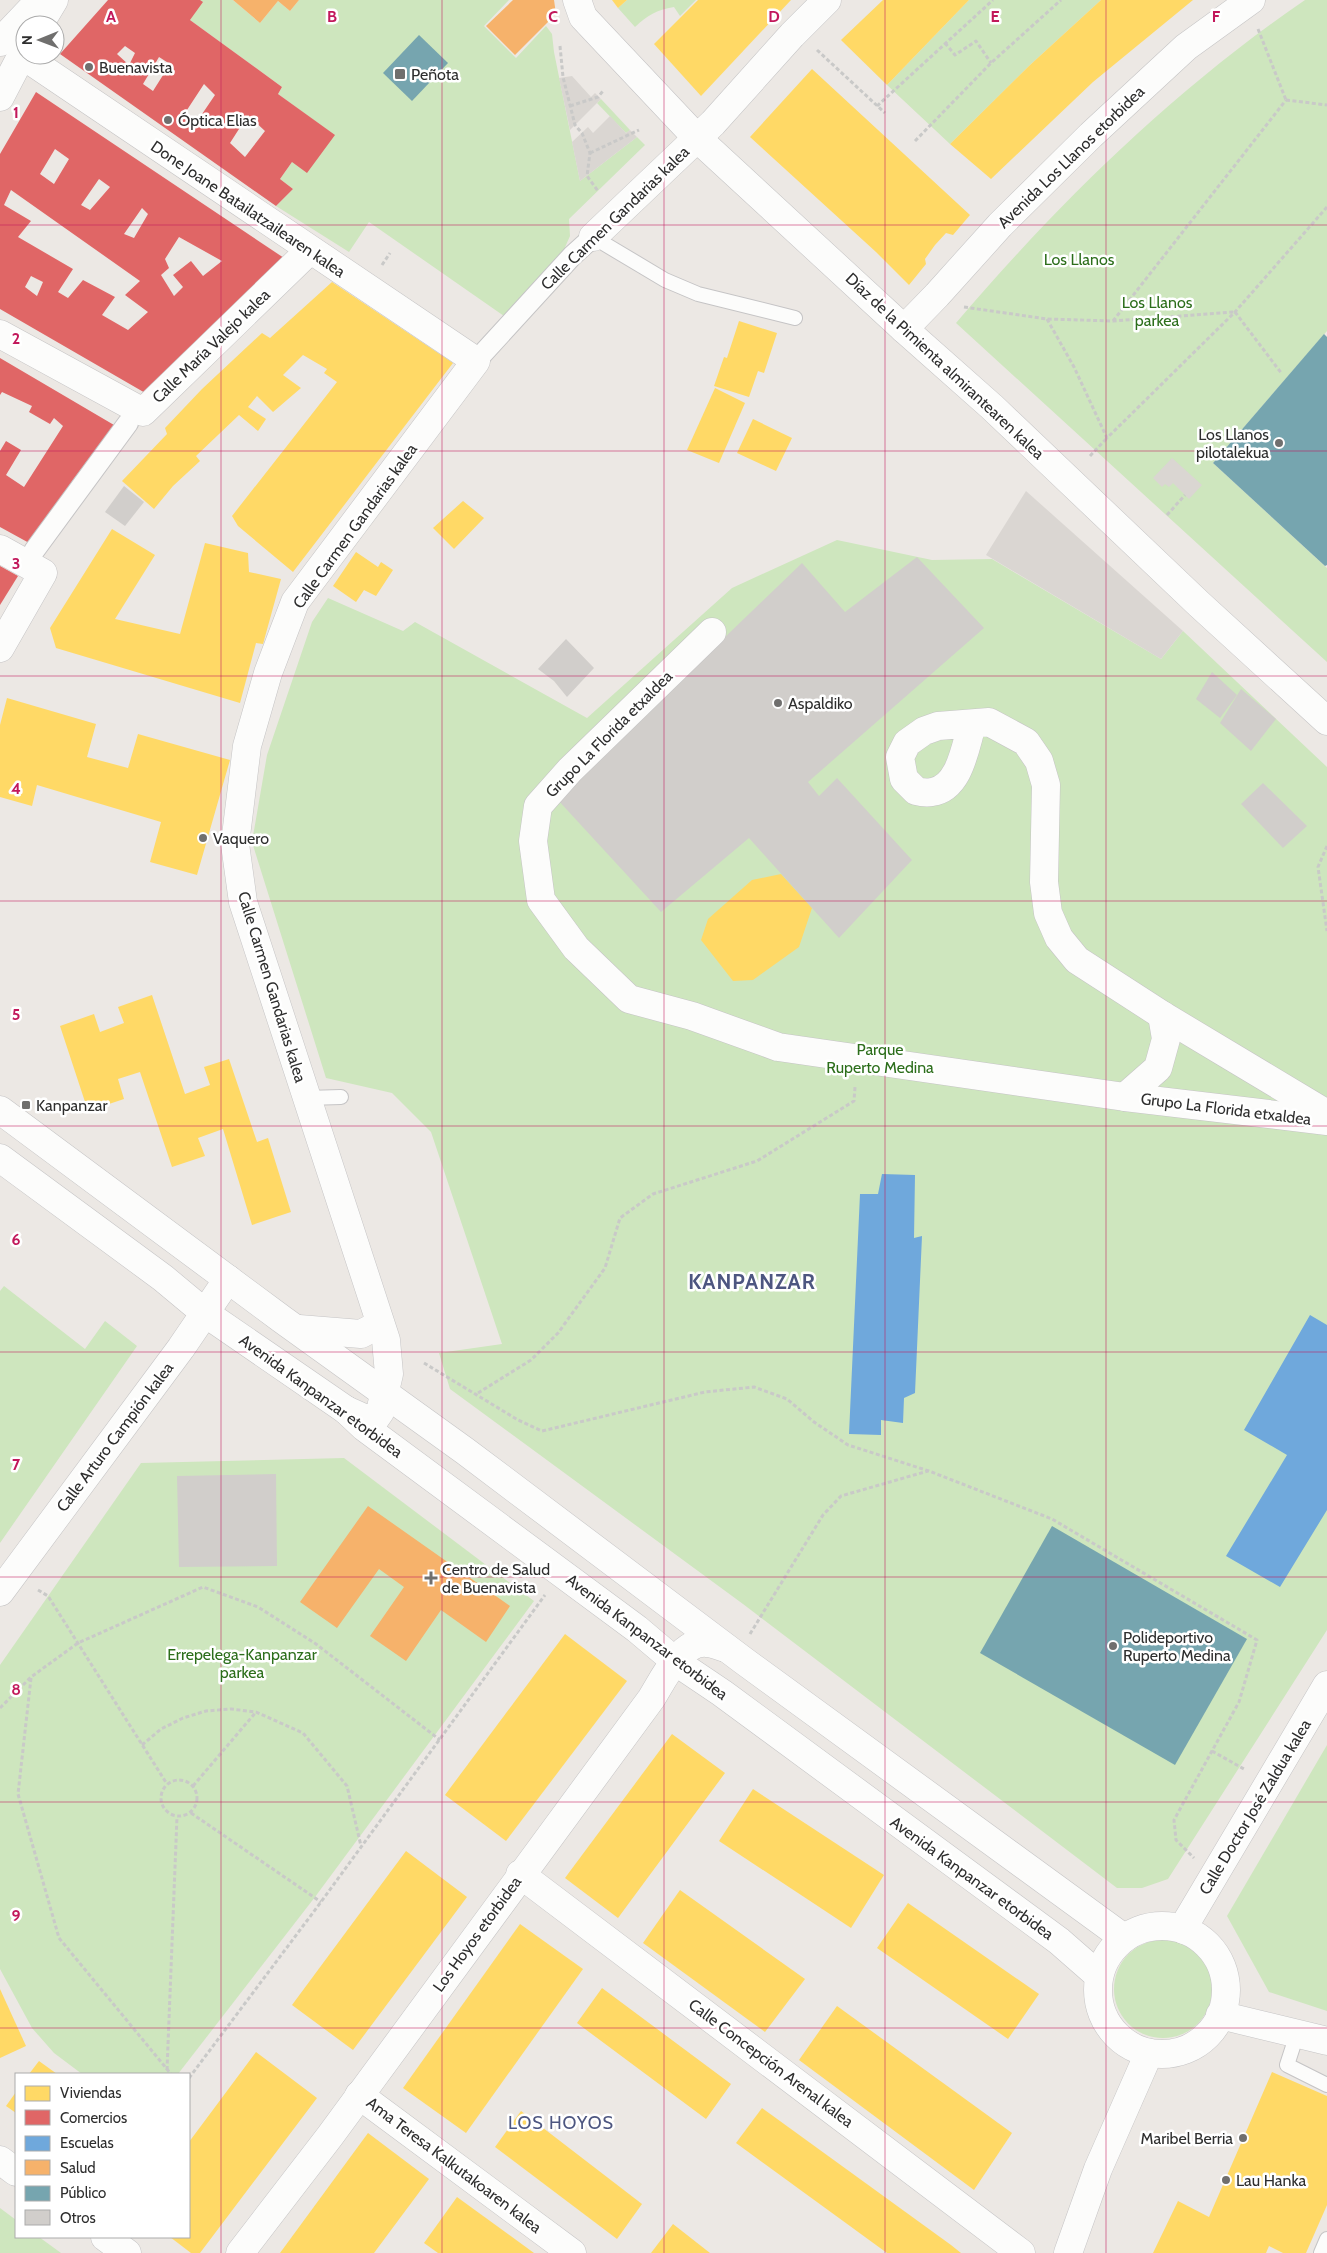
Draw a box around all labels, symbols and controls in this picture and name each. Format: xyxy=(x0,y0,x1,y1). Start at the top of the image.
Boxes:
text: A xyxy=(106,7,116,26)
text: B xyxy=(327,7,337,26)
text: C xyxy=(548,7,558,26)
text: D xyxy=(768,7,780,26)
text: E xyxy=(990,7,1000,26)
text: F xyxy=(1212,7,1221,26)
north arrow xyxy=(15,15,65,65)
text: N xyxy=(18,35,36,45)
place label: Buenavista xyxy=(99,58,173,77)
marker: Buenavista xyxy=(83,61,95,73)
place label: Peñota xyxy=(411,65,459,84)
marker: Peñota xyxy=(393,67,407,81)
street label: Avenida Los Llanos etorbidea xyxy=(994,82,1148,232)
text: 1 xyxy=(13,103,19,122)
place label: Óptica Elias xyxy=(178,111,257,130)
marker: Óptica Elias xyxy=(162,114,174,126)
street label: Done Joane Batailatzailearen kalea xyxy=(147,137,349,281)
street label: Calle Carmen Gandarias kalea xyxy=(537,142,693,294)
park label: Los Llanos xyxy=(1044,250,1115,269)
street label: Díaz de la Pimienta almirantearen kalea xyxy=(842,269,1048,463)
street label: Calle María Valejo kalea xyxy=(148,285,274,407)
park label: Los Llanos parkea xyxy=(1122,293,1193,330)
text: 2 xyxy=(12,329,20,348)
place label: Los Llanos pilotalekua xyxy=(1196,425,1269,462)
marker: Los Llanos pilotalekua xyxy=(1273,437,1285,449)
street label: Calle Carmen Gandarias kalea xyxy=(289,440,421,612)
text: 3 xyxy=(12,554,20,573)
street label: Grupo La Florida etxaldea xyxy=(542,666,677,801)
place label: Aspaldiko xyxy=(788,694,853,713)
marker: Aspaldiko xyxy=(772,697,784,709)
text: 4 xyxy=(11,779,21,798)
place label: Vaquero xyxy=(213,829,269,848)
marker: Vaquero xyxy=(197,832,209,844)
street label: Calle Carmen Gandarias kalea xyxy=(234,889,310,1085)
text: 5 xyxy=(12,1005,20,1024)
park label: Parque Ruperto Medina xyxy=(826,1040,934,1077)
street label: Grupo La Florida etxaldea xyxy=(1140,1089,1313,1129)
place label: Kanpanzar xyxy=(36,1096,108,1115)
marker: Kanpanzar xyxy=(20,1099,32,1111)
text: 6 xyxy=(12,1230,21,1249)
district label: KANPANZAR xyxy=(688,1269,816,1294)
street label: Avenida Kanpanzar etorbidea xyxy=(236,1330,407,1462)
street label: Calle Arturo Campión kalea xyxy=(53,1358,178,1516)
text: 7 xyxy=(12,1455,21,1474)
place label: Centro de Salud de Buenavista xyxy=(442,1560,550,1597)
street label: Avenida Kanpanzar etorbidea xyxy=(563,1570,732,1704)
marker: Centro de Salud de Buenavista xyxy=(424,1571,438,1585)
place label: Polideportivo Ruperto Medina xyxy=(1123,1628,1231,1665)
marker: Polideportivo Ruperto Medina xyxy=(1107,1640,1119,1652)
park label: Errepelega-Kanpanzar parkea xyxy=(167,1645,318,1682)
text: 8 xyxy=(11,1680,21,1699)
street label: Calle Doctor José Zaldua kalea xyxy=(1195,1716,1315,1898)
street label: Avenida Kanpanzar etorbidea xyxy=(887,1812,1058,1944)
street label: Los Hoyos etorbidea xyxy=(429,1872,525,1995)
text: 9 xyxy=(12,1906,21,1925)
street label: Calle Concepción Arenal kalea xyxy=(685,1995,857,2131)
legend xyxy=(15,2073,190,2238)
text: Viviendas xyxy=(60,2084,121,2102)
street label: Ama Teresa Kalkutakoaren kalea xyxy=(363,2093,545,2237)
text: Comercios xyxy=(60,2109,127,2127)
district label: LOS HOYOS xyxy=(508,2112,614,2134)
place label: Maribel Berria xyxy=(1141,2129,1233,2148)
marker: Maribel Berria xyxy=(1237,2132,1249,2144)
text: Escuelas xyxy=(60,2134,114,2152)
text: Salud xyxy=(60,2159,96,2177)
place label: Lau Hanka xyxy=(1236,2171,1307,2190)
marker: Lau Hanka xyxy=(1220,2174,1232,2186)
text: Público xyxy=(60,2184,106,2202)
text: Otros xyxy=(60,2209,96,2227)

